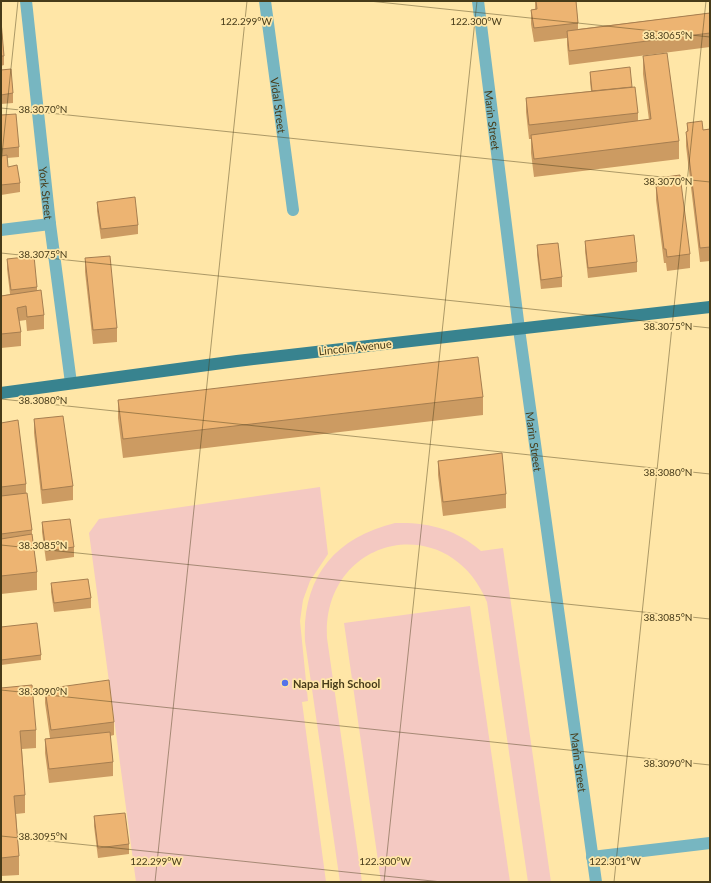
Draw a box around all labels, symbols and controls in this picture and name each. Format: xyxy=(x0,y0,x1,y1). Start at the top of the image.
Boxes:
text: 122.299°W xyxy=(220,15,272,27)
text: 122.300°W xyxy=(450,15,502,27)
text: 38.3065°N xyxy=(644,29,692,41)
street label: Vidal Street xyxy=(269,76,289,134)
street label: Marin Street xyxy=(483,89,503,151)
text: 38.3070°N xyxy=(19,103,67,115)
street label: York Street xyxy=(37,166,56,220)
text: 38.3070°N xyxy=(644,175,692,187)
text: 38.3075°N xyxy=(19,248,67,260)
text: 38.3075°N xyxy=(644,320,692,332)
street label: Lincoln Avenue xyxy=(318,337,392,357)
text: 38.3080°N xyxy=(19,394,67,406)
street label: Marin Street xyxy=(524,411,545,472)
text: 38.3080°N xyxy=(644,466,692,478)
text: 38.3085°N xyxy=(19,539,67,551)
text: 38.3085°N xyxy=(644,611,692,623)
place label: Napa High School xyxy=(293,677,380,690)
marker: Napa High School xyxy=(280,678,290,688)
text: 38.3090°N xyxy=(19,685,67,697)
street label: Marin Street xyxy=(569,732,590,793)
text: 38.3090°N xyxy=(644,757,692,769)
text: 38.3095°N xyxy=(19,830,67,842)
text: 122.299°W xyxy=(130,855,182,867)
text: 122.300°W xyxy=(359,855,411,867)
text: 122.301°W xyxy=(589,855,641,867)

